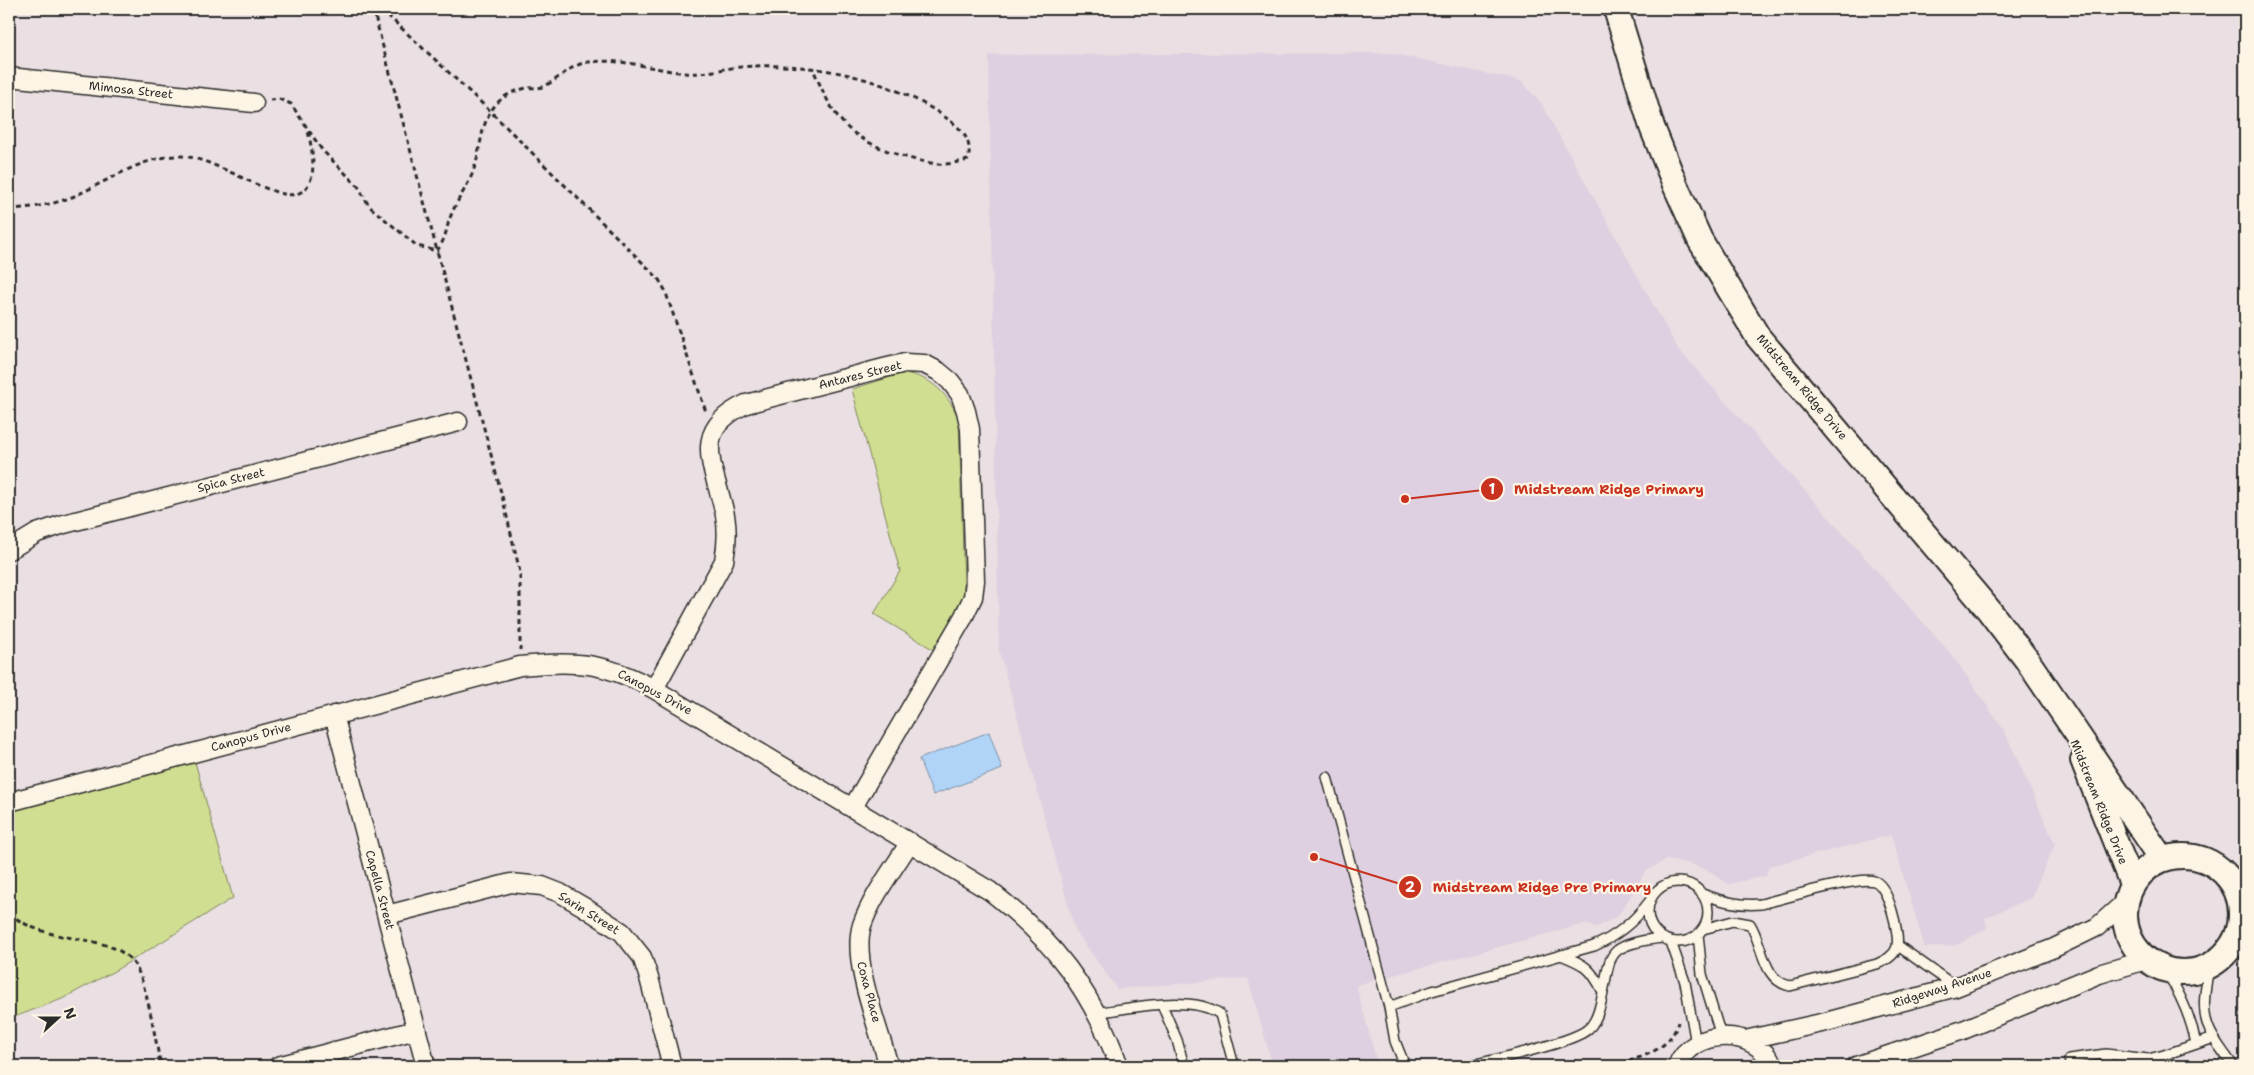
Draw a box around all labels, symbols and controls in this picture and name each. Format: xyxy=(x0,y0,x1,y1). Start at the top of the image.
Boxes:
street label: Mimosa Street xyxy=(88,78,174,102)
street label: Midstream Ridge Drive xyxy=(1753,331,1851,443)
street label: Antares Street xyxy=(817,357,903,393)
street label: Spica Street xyxy=(196,464,266,496)
callout: Midstream Ridge Primary xyxy=(1479,474,1714,503)
text: 1 xyxy=(1489,479,1496,499)
text: Midstream Ridge Primary xyxy=(1514,480,1704,498)
street label: Canopus Drive xyxy=(615,666,695,718)
street label: Canopus Drive xyxy=(209,719,293,755)
street label: Midstream Ridge Drive xyxy=(2067,737,2131,867)
street label: Capella Street xyxy=(362,848,398,932)
callout: Midstream Ridge Pre Primary xyxy=(1398,872,1661,901)
text: 2 xyxy=(1405,877,1416,897)
text: Midstream Ridge Pre Primary xyxy=(1433,878,1651,896)
street label: Sarin Street xyxy=(555,888,623,938)
street label: Coxa Place xyxy=(853,960,885,1024)
street label: Ridgeway Avenue xyxy=(1890,964,1994,1012)
north arrow xyxy=(32,992,82,1042)
text: N xyxy=(60,1005,81,1022)

